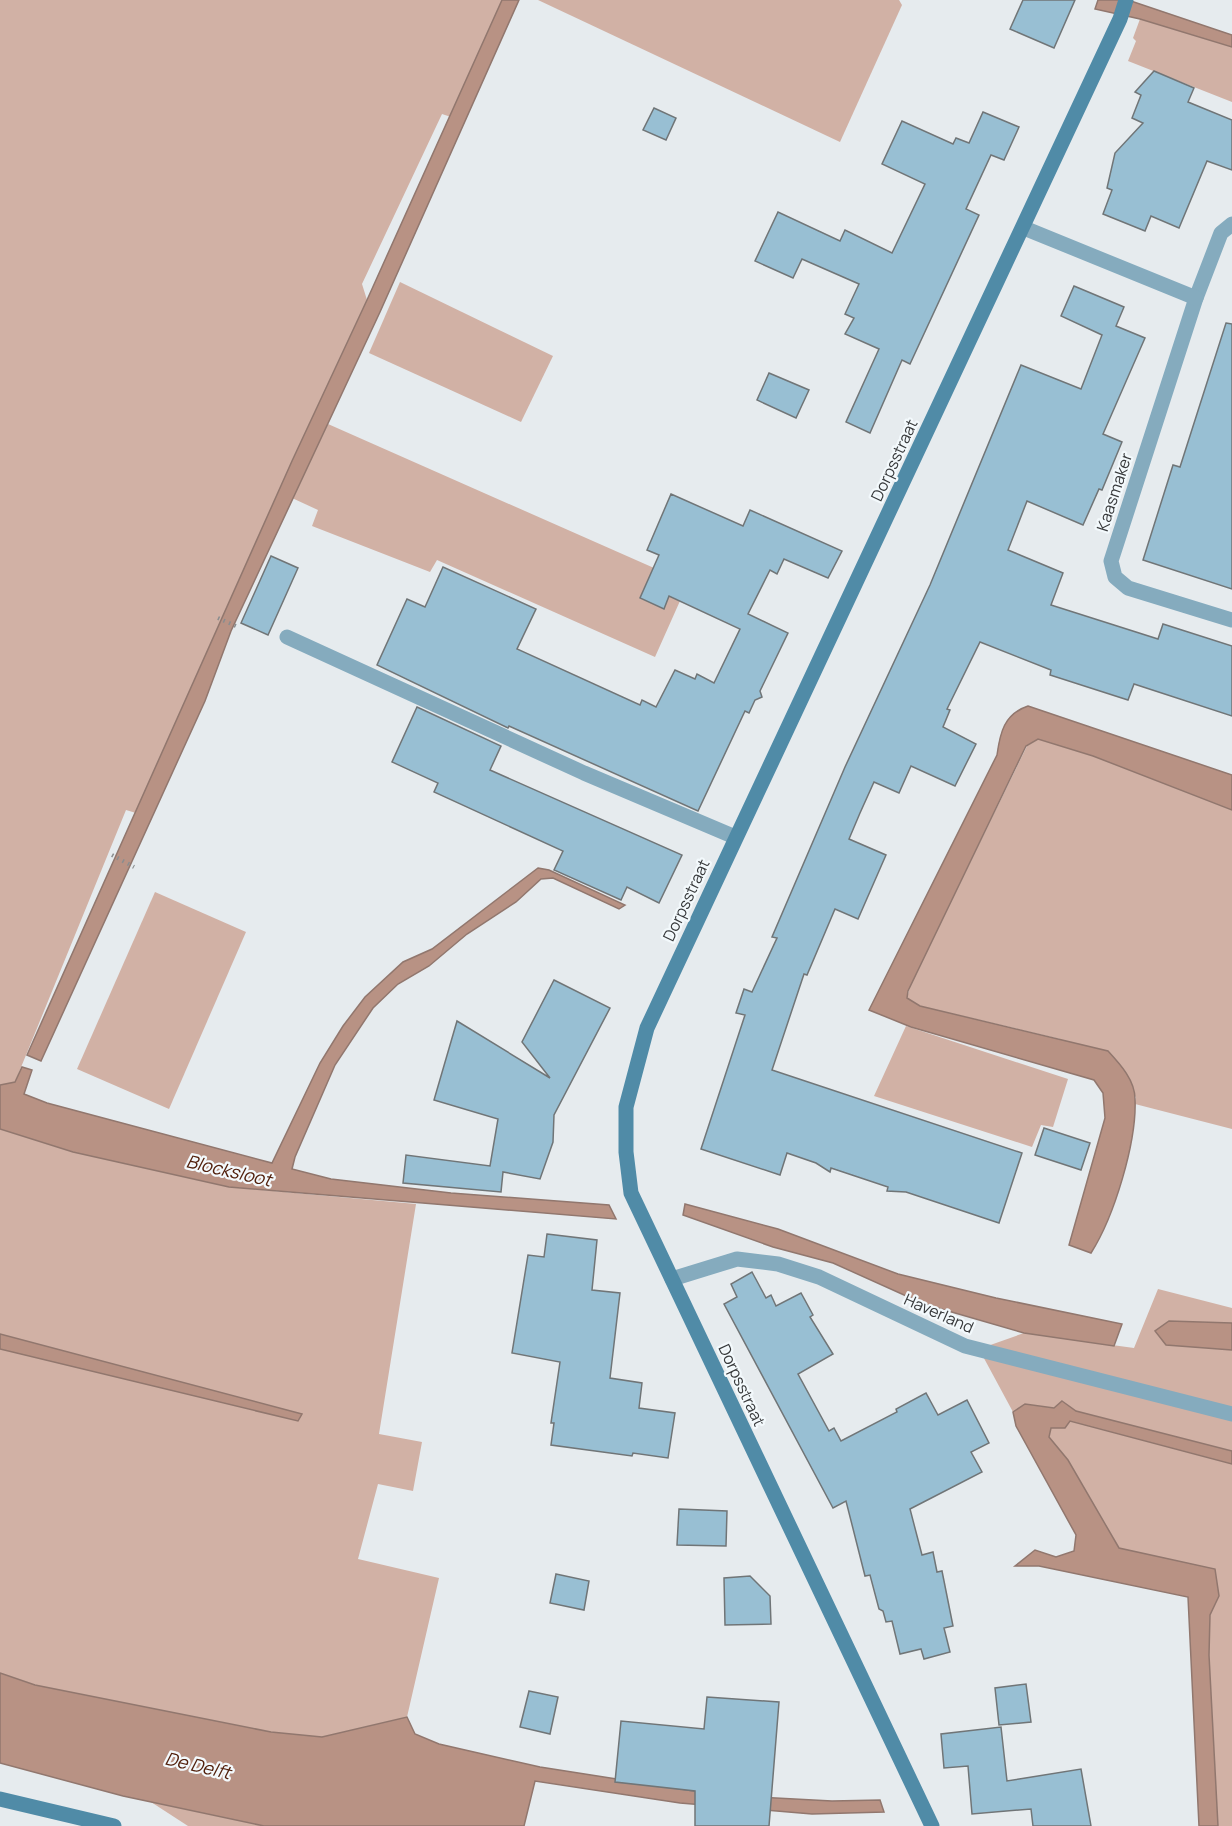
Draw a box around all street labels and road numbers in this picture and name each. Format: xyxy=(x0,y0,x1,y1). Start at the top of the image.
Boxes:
street label: Dorpsstraat xyxy=(865,415,923,505)
street label: Kaasmaker xyxy=(1091,450,1137,534)
street label: Dorpsstraat xyxy=(657,855,715,945)
street label: Haverland xyxy=(901,1288,977,1338)
street label: Dorpsstraat xyxy=(713,1340,771,1430)

